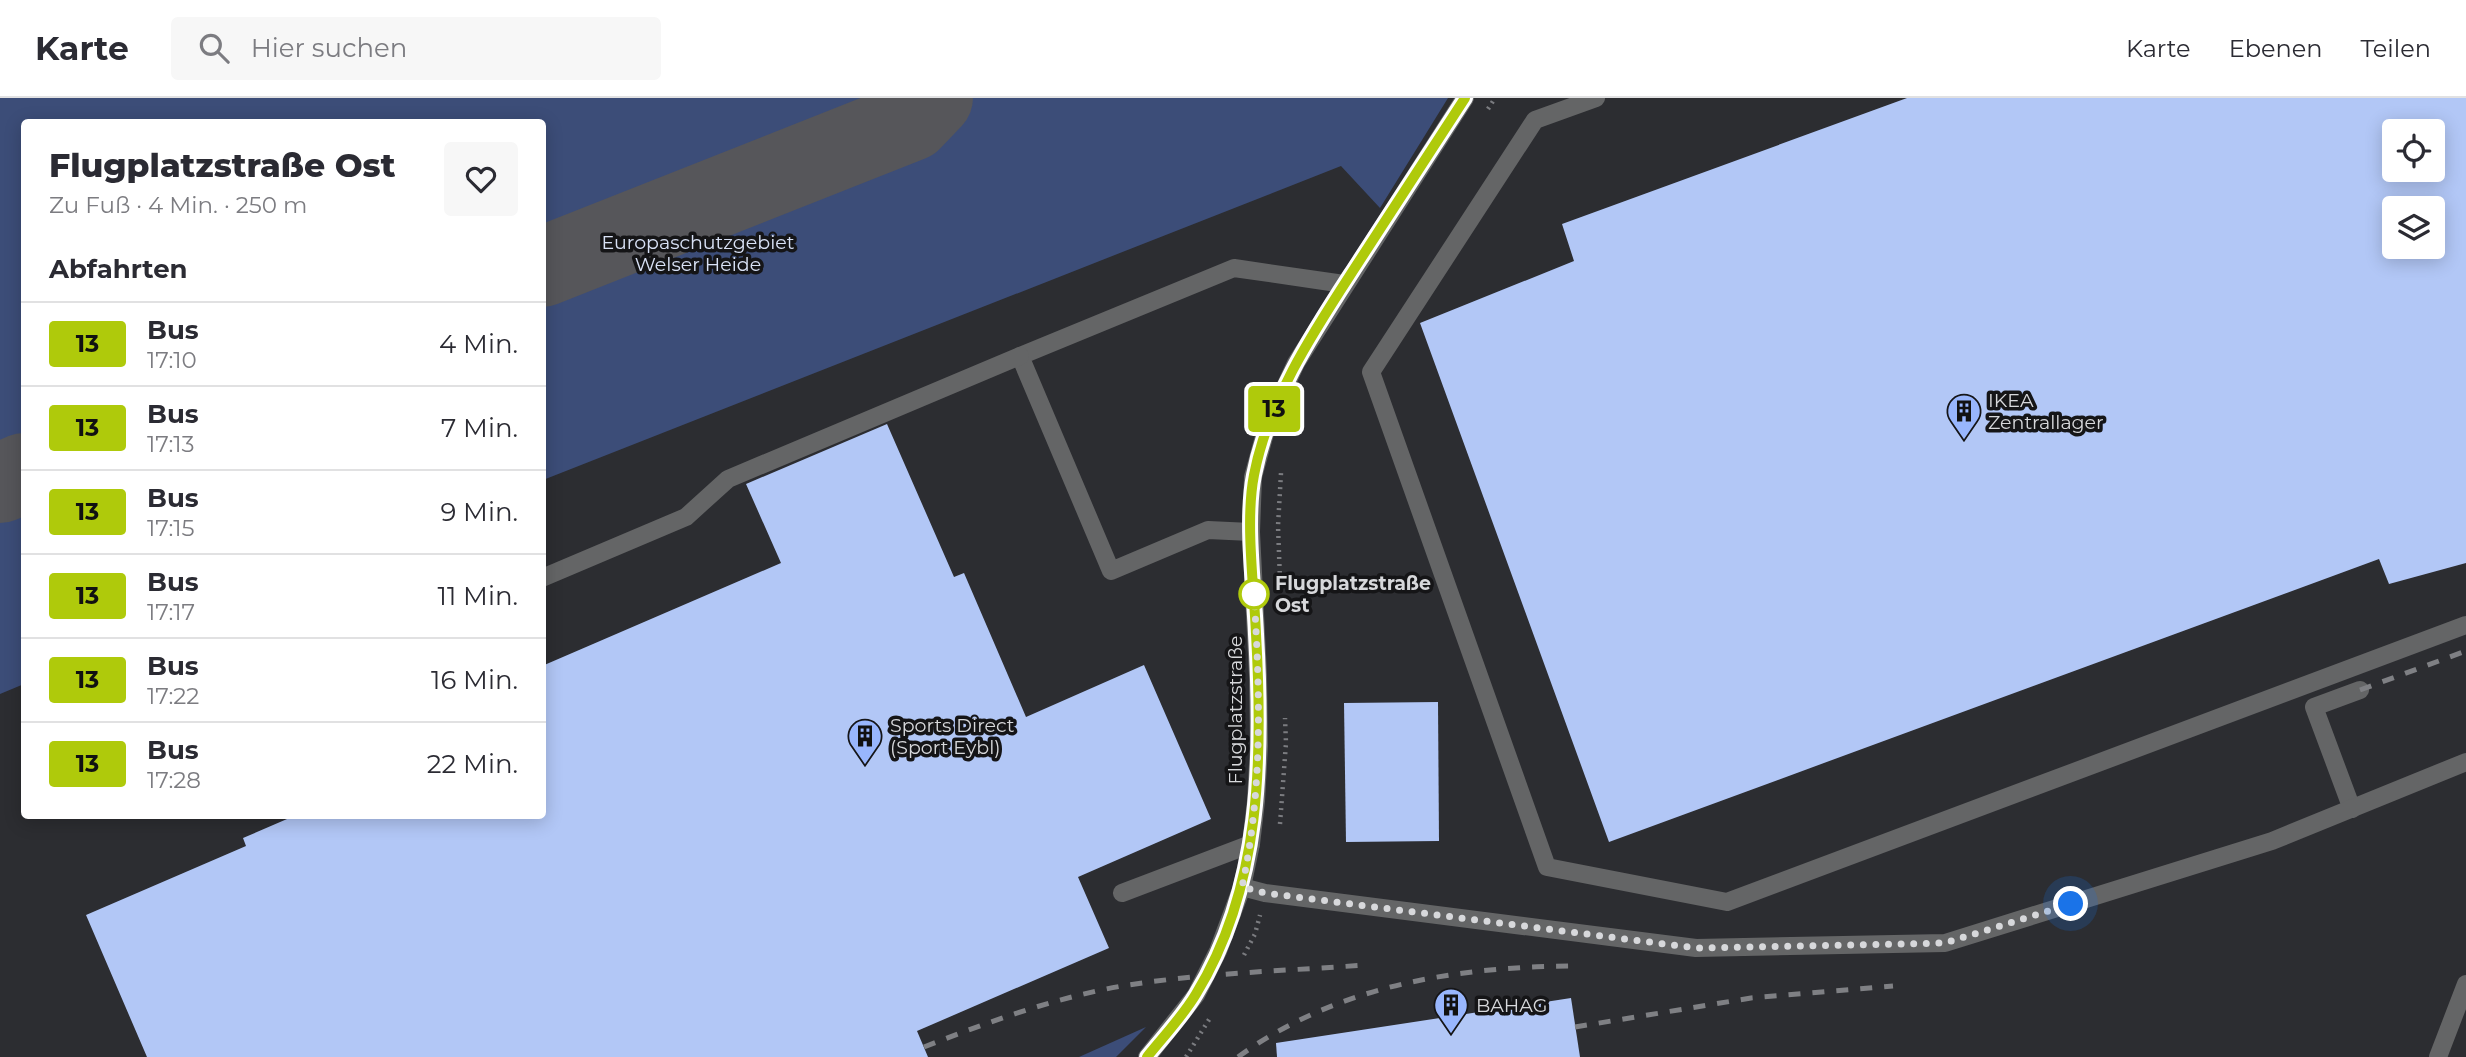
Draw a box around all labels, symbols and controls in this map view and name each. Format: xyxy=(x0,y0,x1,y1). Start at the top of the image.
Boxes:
search box xyxy=(171,17,661,80)
text: Karte xyxy=(35,28,129,68)
icon: search xyxy=(195,29,233,67)
text: Hier suchen xyxy=(251,32,407,64)
text: Karte xyxy=(2126,34,2191,63)
text: Ebenen xyxy=(2229,34,2322,63)
text: Teilen xyxy=(2360,34,2431,63)
map controls xyxy=(2382,119,2445,259)
button: locate xyxy=(2382,119,2445,182)
button: heart xyxy=(444,142,518,216)
text: Flugplatzstraße Ost xyxy=(49,145,395,185)
text: Zu Fuß · 4 Min. · 250 m xyxy=(49,191,308,219)
button: layers xyxy=(2382,196,2445,259)
park label: Europaschutzgebiet Welser Heide xyxy=(601,231,795,276)
text: Abfahrten xyxy=(49,253,188,285)
text: Bus xyxy=(147,314,199,346)
text: 4 Min. xyxy=(439,328,518,360)
text: 13 xyxy=(76,329,99,358)
text: 17:10 xyxy=(147,346,197,374)
line badge: 13 xyxy=(1242,386,1306,432)
place label: IKEA Zentrallager xyxy=(1988,389,2104,434)
building icon: IKEA Zentrallager xyxy=(1945,392,1983,441)
text: 13 xyxy=(1262,394,1286,423)
text: Bus xyxy=(147,398,199,430)
text: 7 Min. xyxy=(441,412,518,444)
text: 13 xyxy=(76,413,99,442)
text: 17:13 xyxy=(147,430,195,458)
text: Bus xyxy=(147,482,199,514)
text: 9 Min. xyxy=(440,496,518,528)
text: 13 xyxy=(76,497,99,526)
text: 17:15 xyxy=(147,514,195,542)
text: Bus xyxy=(147,566,199,598)
place label: Flugplatzstraße Ost xyxy=(1275,572,1431,617)
marker: Flugplatzstraße Ost xyxy=(1239,579,1269,609)
text: 11 Min. xyxy=(438,580,518,612)
text: 13 xyxy=(76,581,99,610)
text: 17:17 xyxy=(147,598,195,626)
street label: Flugplatzstraße xyxy=(1224,636,1247,784)
text: Bus xyxy=(147,650,199,682)
text: 16 Min. xyxy=(431,664,518,696)
text: 13 xyxy=(76,665,99,694)
text: 17:22 xyxy=(147,682,199,710)
place label: Sports Direct (Sport Eybl) xyxy=(890,714,1015,759)
building icon: Sports Direct (Sport Eybl) xyxy=(846,717,884,766)
text: Bus xyxy=(147,734,199,766)
text: 22 Min. xyxy=(427,748,518,780)
text: 13 xyxy=(76,749,99,778)
text: 17:28 xyxy=(147,766,201,794)
your location xyxy=(2053,886,2088,921)
building icon: BAHAG xyxy=(1432,986,1470,1035)
place label: BAHAG xyxy=(1476,994,1547,1017)

